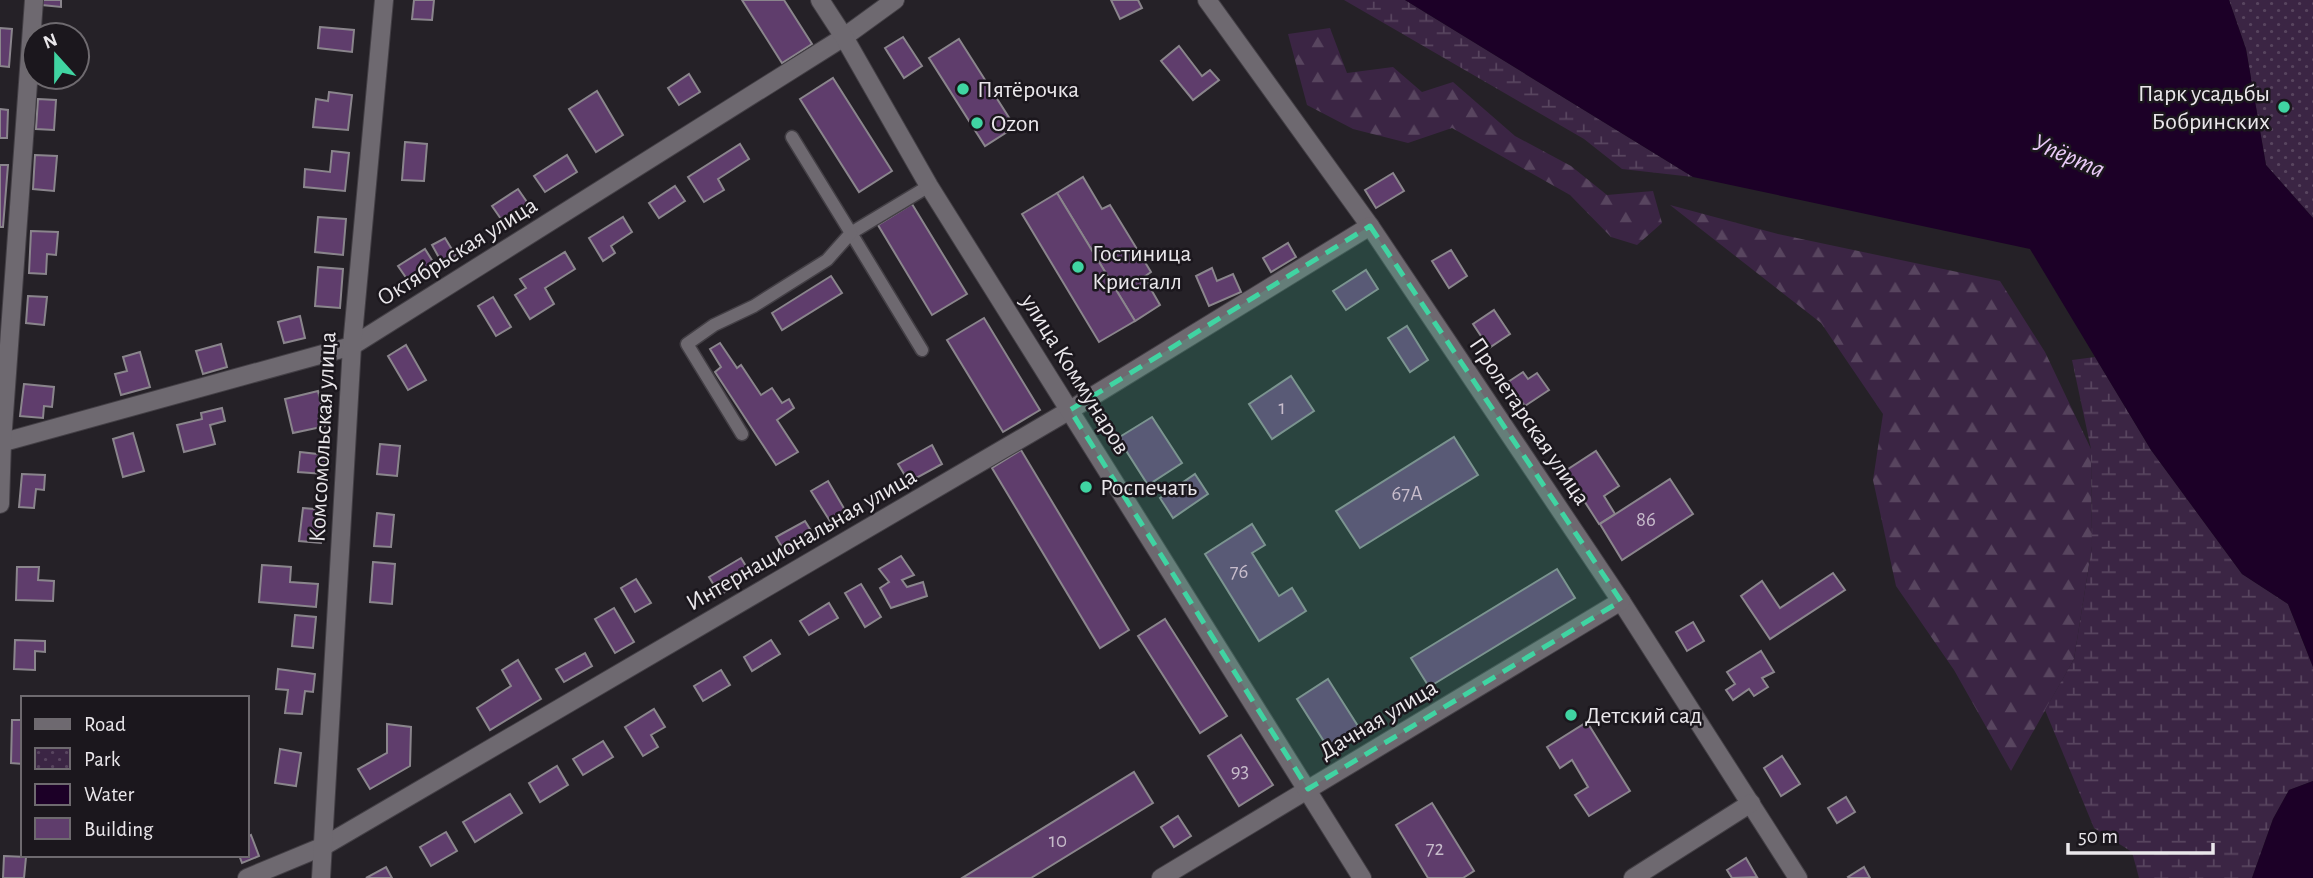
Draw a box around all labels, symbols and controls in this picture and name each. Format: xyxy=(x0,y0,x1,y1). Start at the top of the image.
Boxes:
north arrow xyxy=(21,21,91,91)
text: N xyxy=(41,30,60,53)
place label: Пятёрочка xyxy=(977,78,1079,102)
marker: Пятёрочка xyxy=(955,81,971,97)
place label: Парк усадьбы Бобринских xyxy=(2138,82,2270,134)
marker: Парк усадьбы Бобринских xyxy=(2276,99,2292,115)
place label: Ozon xyxy=(991,112,1040,136)
marker: Ozon xyxy=(969,115,985,131)
water label: Упёрта xyxy=(2029,129,2108,183)
street label: Октябрьская улица xyxy=(373,193,542,311)
place label: Гостиница Кристалл xyxy=(1092,242,1192,294)
marker: Гостиница Кристалл xyxy=(1070,259,1086,275)
street label: улица Коммунаров xyxy=(1016,289,1134,459)
street label: Комсомольская улица xyxy=(305,331,341,543)
street label: Пролетарская улица xyxy=(1464,333,1594,510)
house number: 1 xyxy=(1278,397,1286,418)
street label: Интернациональная улица xyxy=(682,464,921,616)
place label: Роспечать xyxy=(1100,476,1197,500)
marker: Роспечать xyxy=(1078,479,1094,495)
house number: 67А xyxy=(1392,483,1422,504)
house number: 86 xyxy=(1636,509,1656,530)
house number: 76 xyxy=(1230,561,1248,582)
street label: Дачная улица xyxy=(1315,675,1442,764)
legend xyxy=(21,696,248,857)
place label: Детский сад xyxy=(1585,704,1702,728)
marker: Детский сад xyxy=(1563,707,1579,723)
text: Road xyxy=(84,714,126,735)
text: Park xyxy=(84,749,121,770)
house number: 93 xyxy=(1231,760,1249,781)
text: Water xyxy=(84,784,134,805)
scale bar xyxy=(2068,812,2213,856)
text: Building xyxy=(84,819,154,840)
text: 50 m xyxy=(2078,826,2118,847)
house number: 10 xyxy=(1049,830,1067,851)
house number: 72 xyxy=(1426,838,1444,859)

